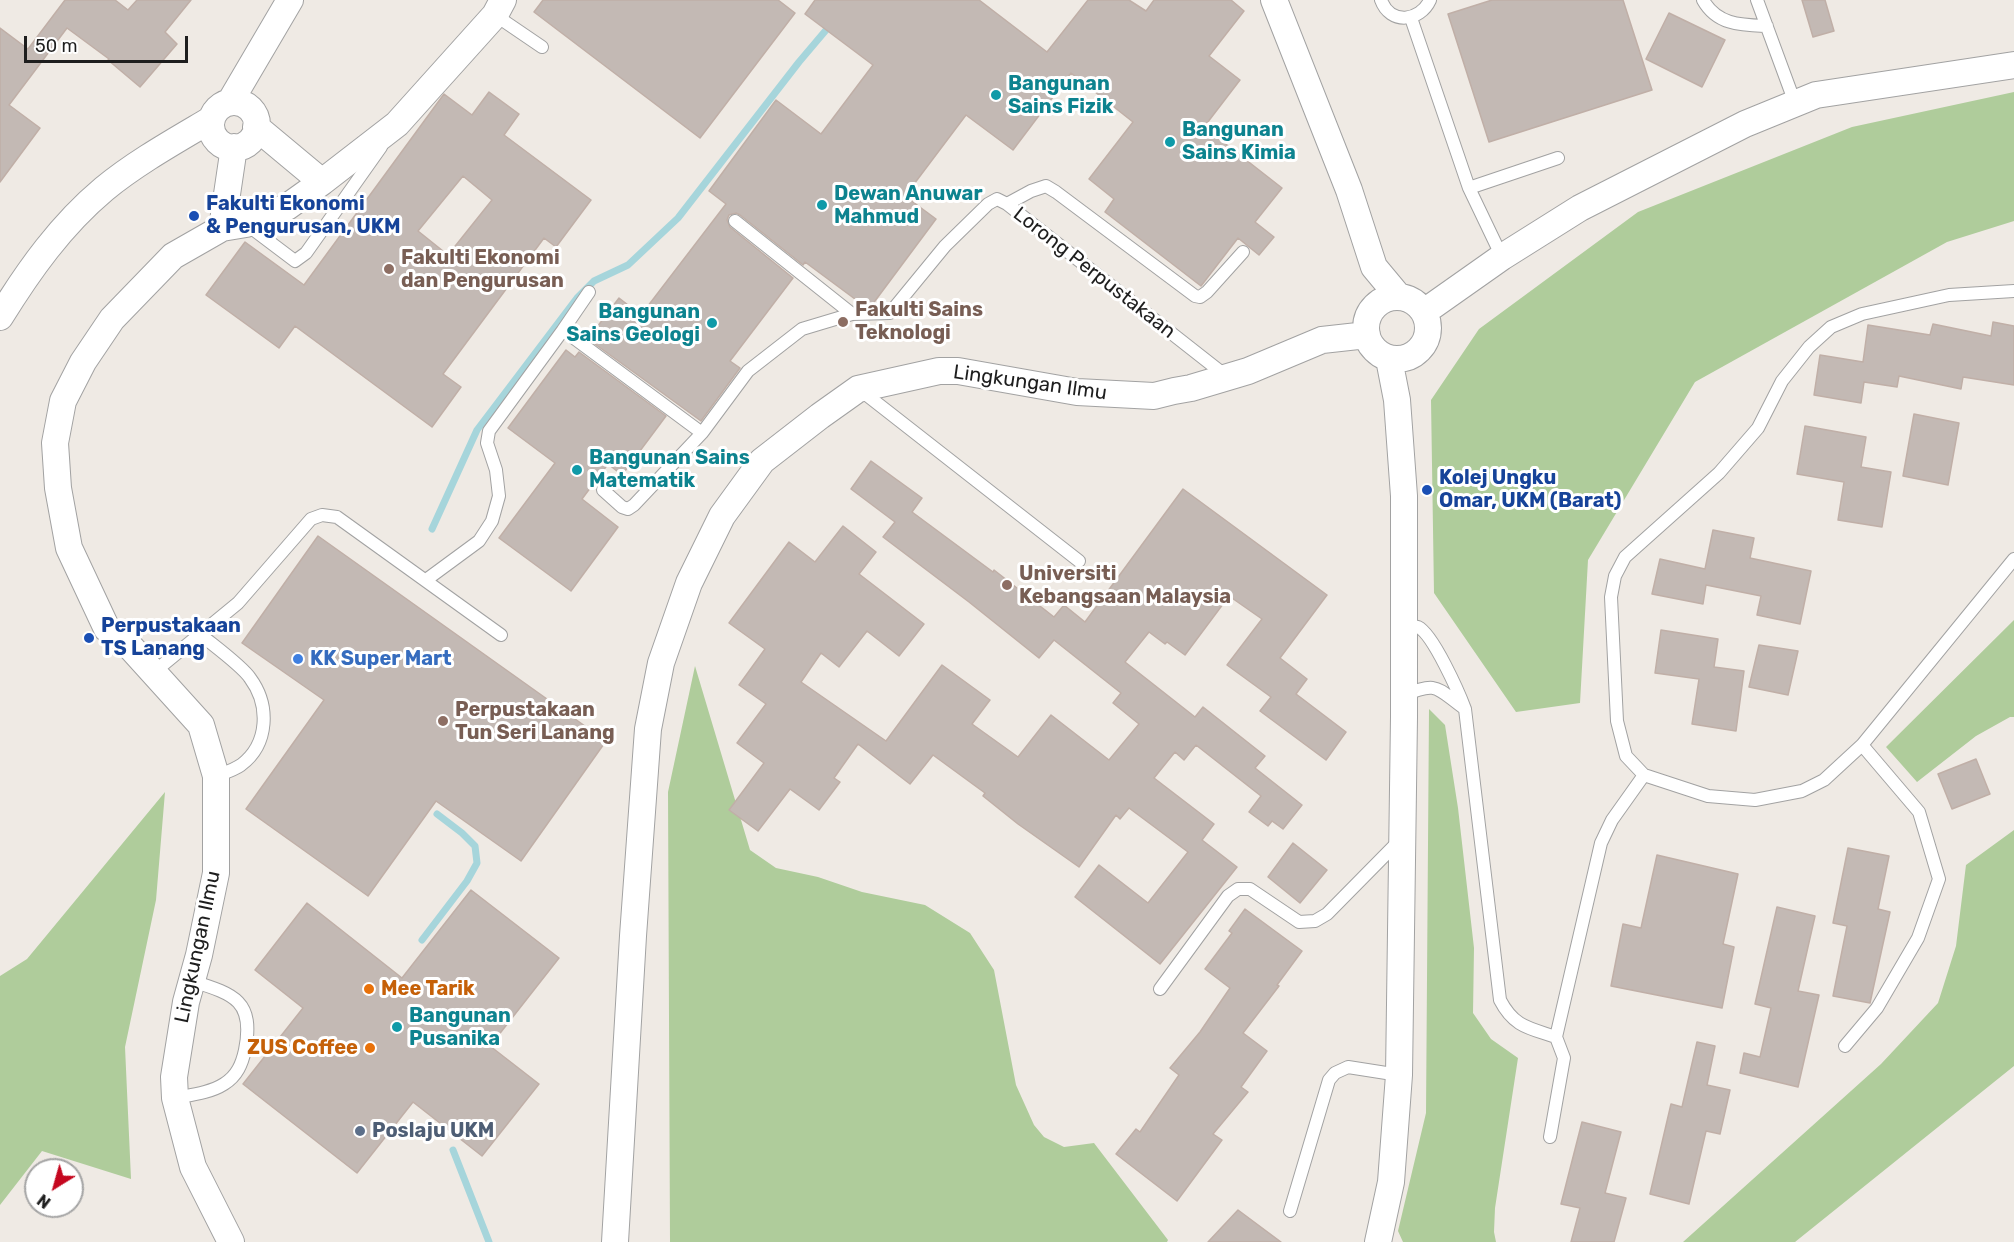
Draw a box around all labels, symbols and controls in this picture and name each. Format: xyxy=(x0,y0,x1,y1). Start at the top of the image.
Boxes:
scale bar xyxy=(27,24,190,62)
text: 50 m xyxy=(35,35,78,57)
place label: Bangunan Sains Fizik xyxy=(1008,72,1114,119)
marker: Bangunan Sains Fizik xyxy=(989,88,1003,102)
place label: Bangunan Sains Kimia xyxy=(1182,118,1296,165)
marker: Bangunan Sains Kimia xyxy=(1163,135,1177,149)
place label: Dewan Anuwar Mahmud xyxy=(834,182,982,229)
place label: Fakulti Ekonomi & Pengurusan, UKM xyxy=(206,192,400,239)
marker: Dewan Anuwar Mahmud xyxy=(815,198,829,212)
street label: Lorong Perpustakaan xyxy=(1008,202,1180,344)
marker: Fakulti Ekonomi & Pengurusan, UKM xyxy=(187,209,201,223)
place label: Fakulti Ekonomi dan Pengurusan xyxy=(401,246,564,293)
marker: Fakulti Ekonomi dan Pengurusan xyxy=(382,262,396,276)
place label: Fakulti Sains Teknologi xyxy=(855,298,983,345)
place label: Bangunan Sains Geologi xyxy=(566,300,700,347)
marker: Fakulti Sains Teknologi xyxy=(836,315,850,329)
marker: Bangunan Sains Geologi xyxy=(705,316,719,330)
street label: Lingkungan Ilmu xyxy=(952,360,1108,406)
place label: Bangunan Sains Matematik xyxy=(589,446,750,493)
marker: Bangunan Sains Matematik xyxy=(570,463,584,477)
place label: Kolej Ungku Omar, UKM (Barat) xyxy=(1439,466,1621,513)
marker: Kolej Ungku Omar, UKM (Barat) xyxy=(1420,483,1434,497)
place label: Universiti Kebangsaan Malaysia xyxy=(1019,562,1231,609)
marker: Universiti Kebangsaan Malaysia xyxy=(1000,578,1014,592)
place label: Perpustakaan TS Lanang xyxy=(101,614,241,661)
marker: Perpustakaan TS Lanang xyxy=(82,631,96,645)
place label: KK Super Mart xyxy=(310,647,451,671)
marker: KK Super Mart xyxy=(291,652,305,666)
place label: Perpustakaan Tun Seri Lanang xyxy=(455,698,615,745)
marker: Perpustakaan Tun Seri Lanang xyxy=(436,714,450,728)
street label: Lingkungan Ilmu xyxy=(170,869,226,1025)
place label: Mee Tarik xyxy=(381,977,475,1001)
marker: Mee Tarik xyxy=(362,982,376,996)
place label: Bangunan Pusanika xyxy=(409,1004,511,1051)
marker: Bangunan Pusanika xyxy=(390,1020,404,1034)
place label: ZUS Coffee xyxy=(247,1036,358,1060)
marker: ZUS Coffee xyxy=(363,1041,377,1055)
place label: Poslaju UKM xyxy=(372,1119,494,1143)
marker: Poslaju UKM xyxy=(353,1124,367,1138)
north arrow xyxy=(24,1158,84,1218)
text: N xyxy=(34,1190,54,1212)

